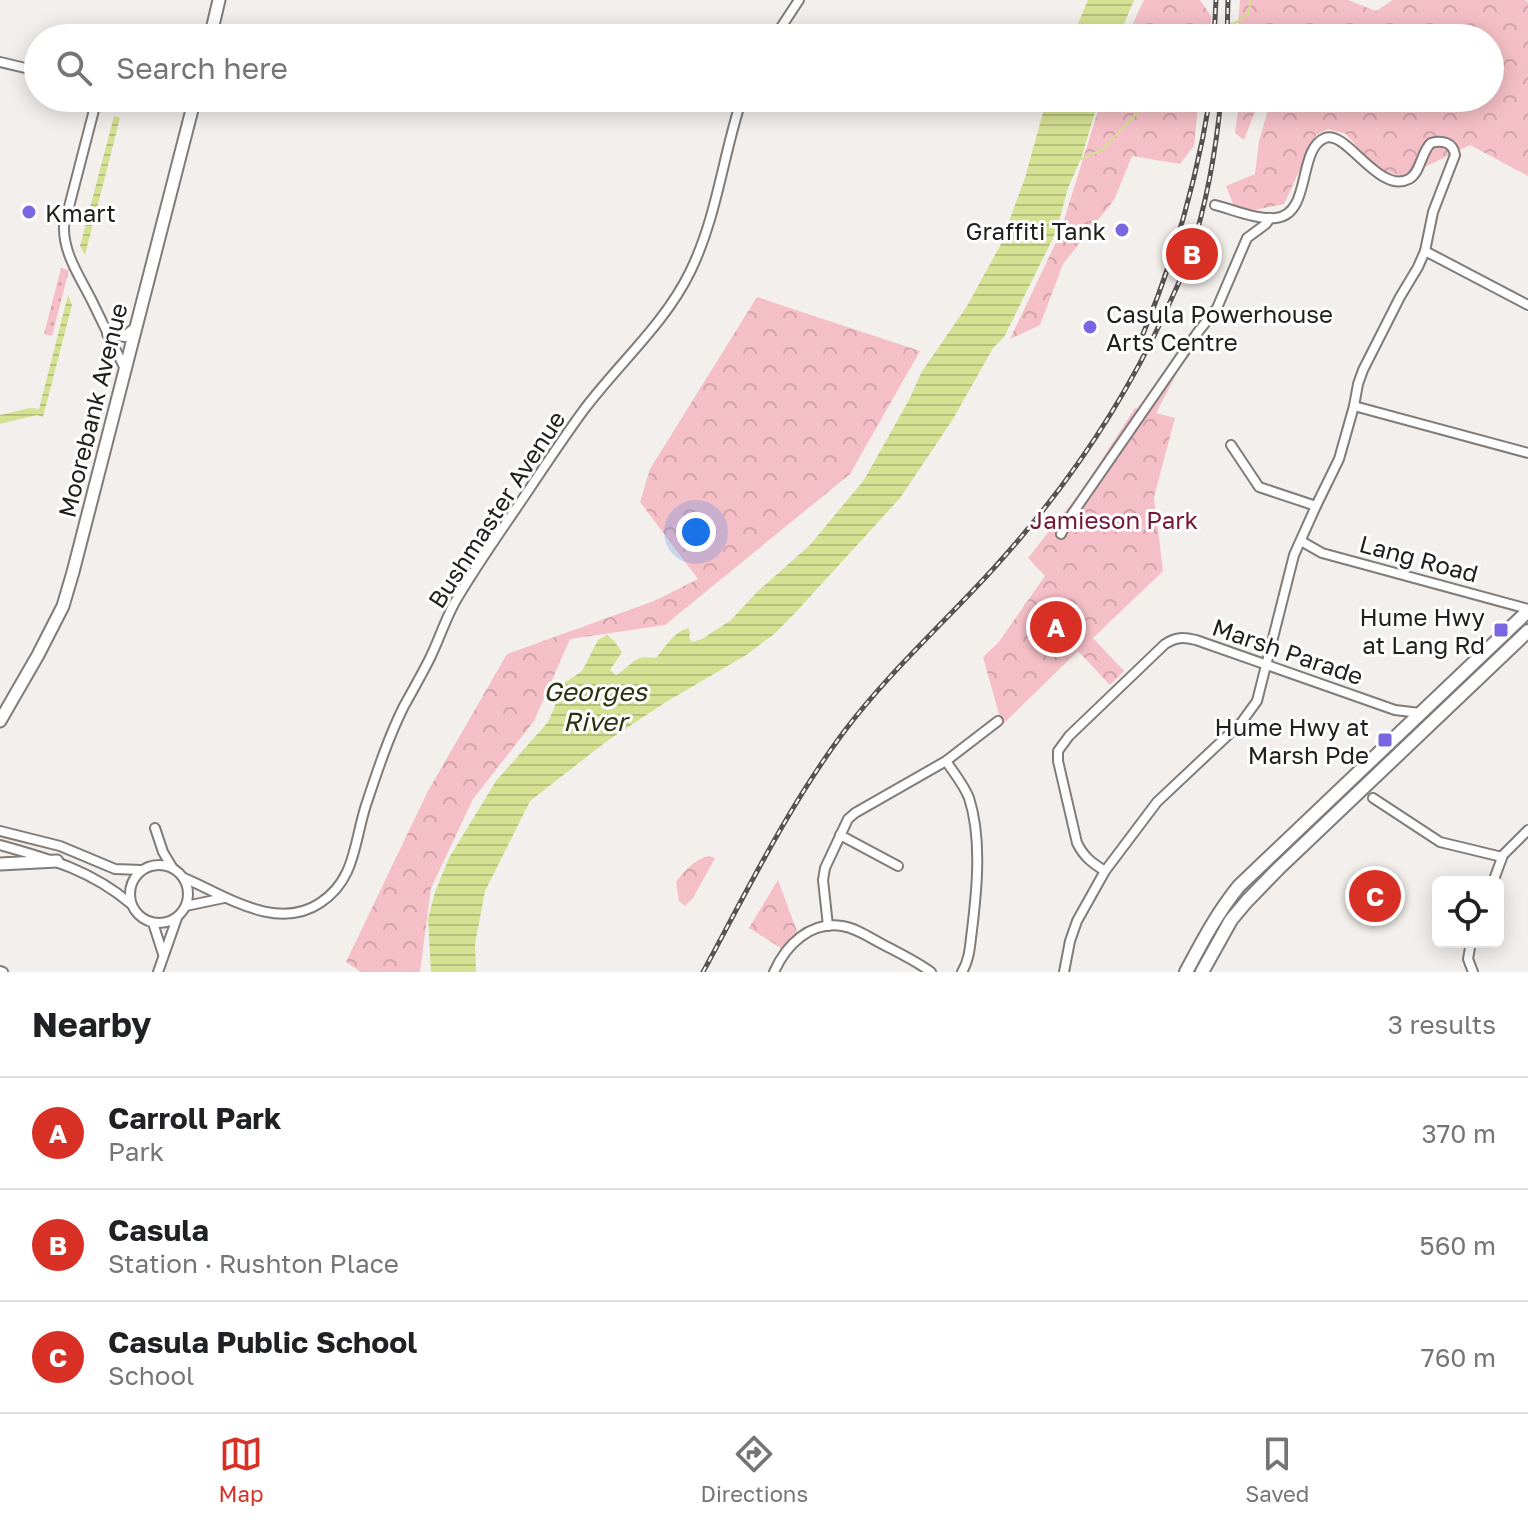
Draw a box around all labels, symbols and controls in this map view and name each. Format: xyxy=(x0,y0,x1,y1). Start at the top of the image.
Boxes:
search box xyxy=(24,24,1504,112)
icon: search xyxy=(52,46,96,90)
text: Search here xyxy=(116,50,288,86)
place label: Kmart xyxy=(45,198,116,227)
marker: Kmart xyxy=(20,203,38,221)
place label: Graffiti Tank xyxy=(966,216,1106,245)
marker: Graffiti Tank xyxy=(1113,221,1131,239)
pin: B xyxy=(1166,224,1218,284)
place label: Casula Powerhouse Arts Centre xyxy=(1106,299,1333,356)
street label: Moorebank Avenue xyxy=(51,300,133,520)
marker: Casula Powerhouse Arts Centre xyxy=(1081,318,1099,336)
street label: Bushmaster Avenue xyxy=(421,405,571,613)
park label: Jamieson Park xyxy=(1030,505,1198,534)
your location xyxy=(676,512,716,552)
street label: Lang Road xyxy=(1356,528,1482,588)
pin: A xyxy=(1030,597,1082,657)
place label: Hume Hwy at Lang Rd xyxy=(1359,602,1485,659)
street label: Marsh Parade xyxy=(1209,612,1367,690)
marker: Hume Hwy at Lang Rd xyxy=(1492,621,1510,639)
water label: Georges River xyxy=(543,676,648,737)
place label: Hume Hwy at Marsh Pde xyxy=(1215,712,1369,769)
marker: Hume Hwy at Marsh Pde xyxy=(1376,731,1394,749)
pin: C xyxy=(1349,866,1401,926)
map controls xyxy=(1432,876,1504,948)
button: locate xyxy=(1432,876,1504,948)
text: Nearby xyxy=(32,1004,152,1044)
text: 3 results xyxy=(1388,1009,1496,1040)
text: Carroll Park xyxy=(108,1100,281,1136)
text: A xyxy=(49,1118,67,1149)
text: 370 m xyxy=(1421,1118,1496,1149)
text: Park xyxy=(108,1136,164,1167)
text: Casula xyxy=(108,1212,209,1248)
text: B xyxy=(49,1230,67,1261)
text: 560 m xyxy=(1420,1230,1496,1261)
text: Station · Rushton Place xyxy=(108,1248,399,1279)
text: Casula Public School xyxy=(108,1324,417,1360)
text: C xyxy=(49,1342,67,1373)
text: 760 m xyxy=(1421,1342,1496,1373)
text: School xyxy=(108,1360,194,1391)
tab: Map xyxy=(219,1432,263,1507)
tab: Directions xyxy=(701,1432,808,1507)
tab: Saved xyxy=(1245,1432,1309,1507)

